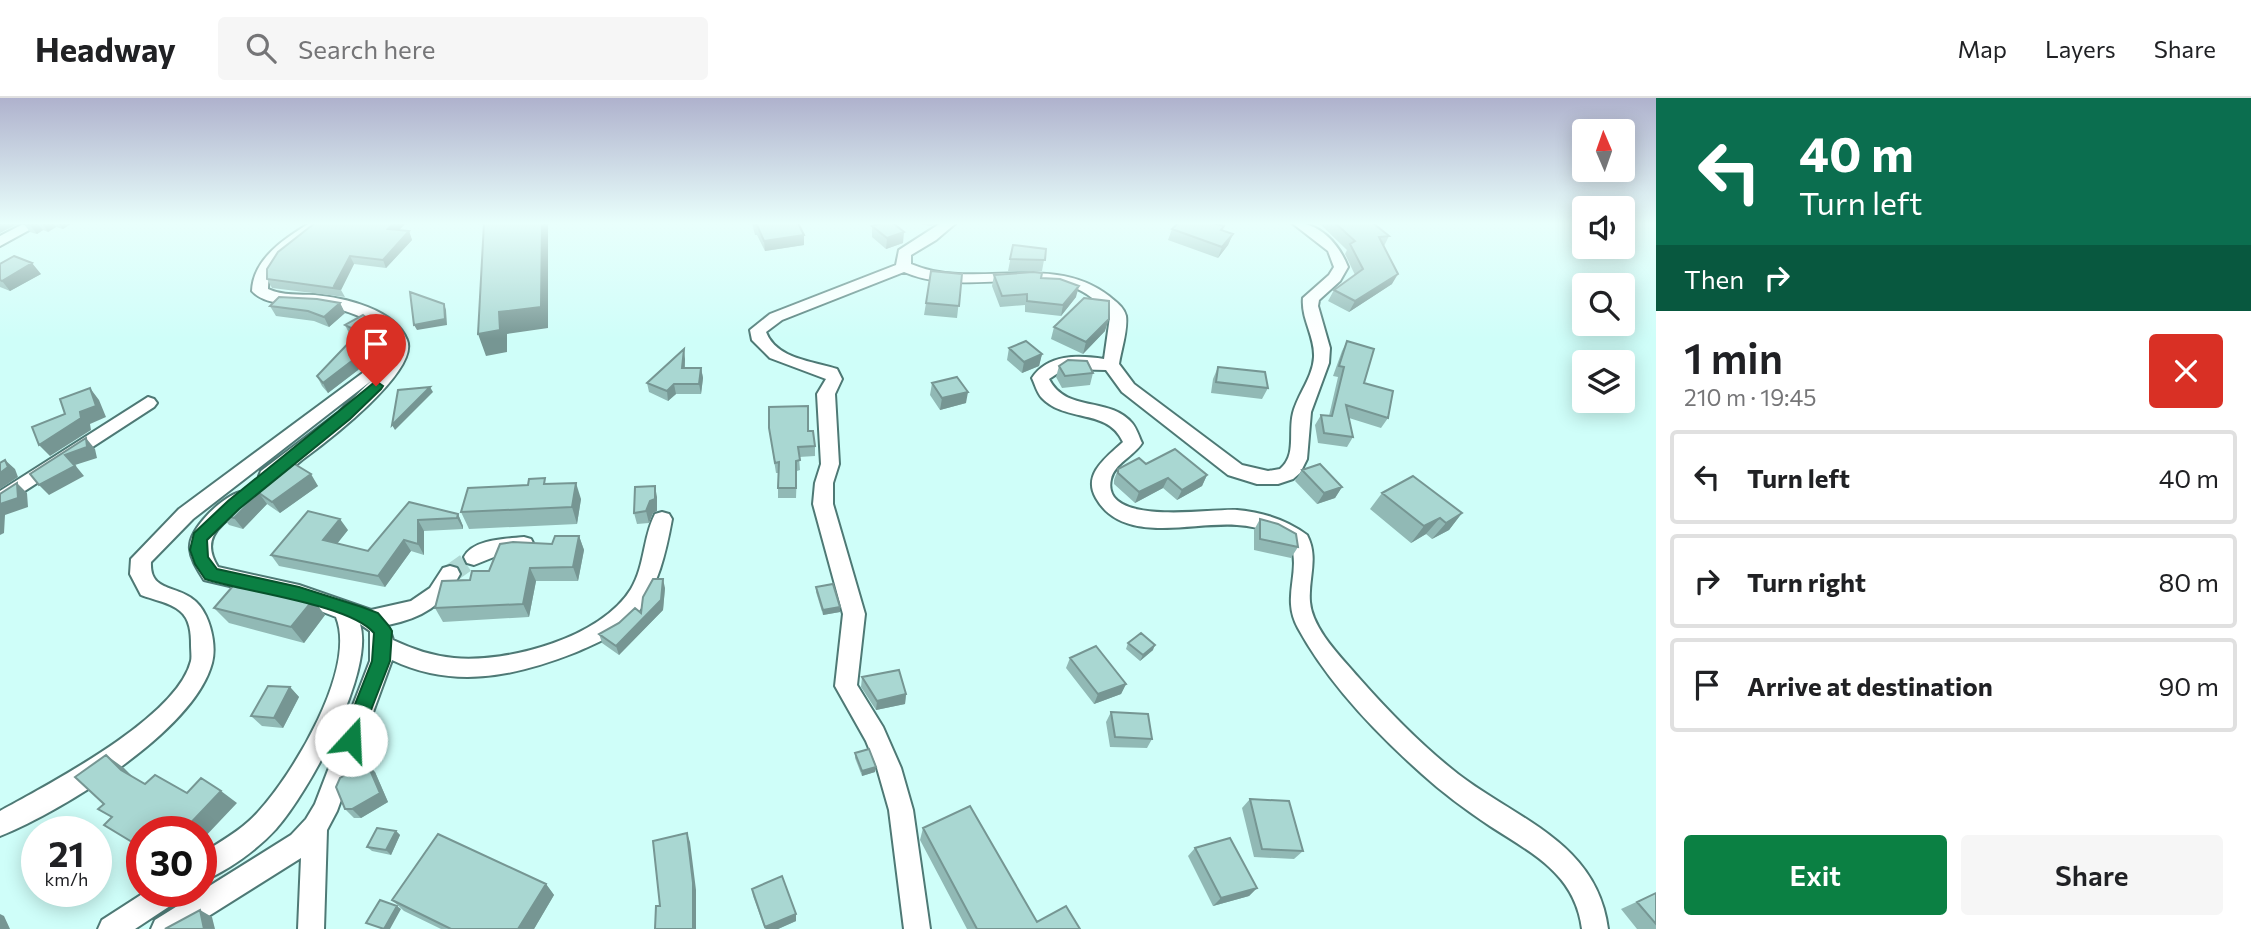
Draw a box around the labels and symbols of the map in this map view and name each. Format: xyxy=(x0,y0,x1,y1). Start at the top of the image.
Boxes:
north arrow xyxy=(1572,119,1634,182)
pin xyxy=(346,314,406,386)
position arrow xyxy=(314,703,388,777)
speed limit sign: 30 xyxy=(126,816,217,907)

